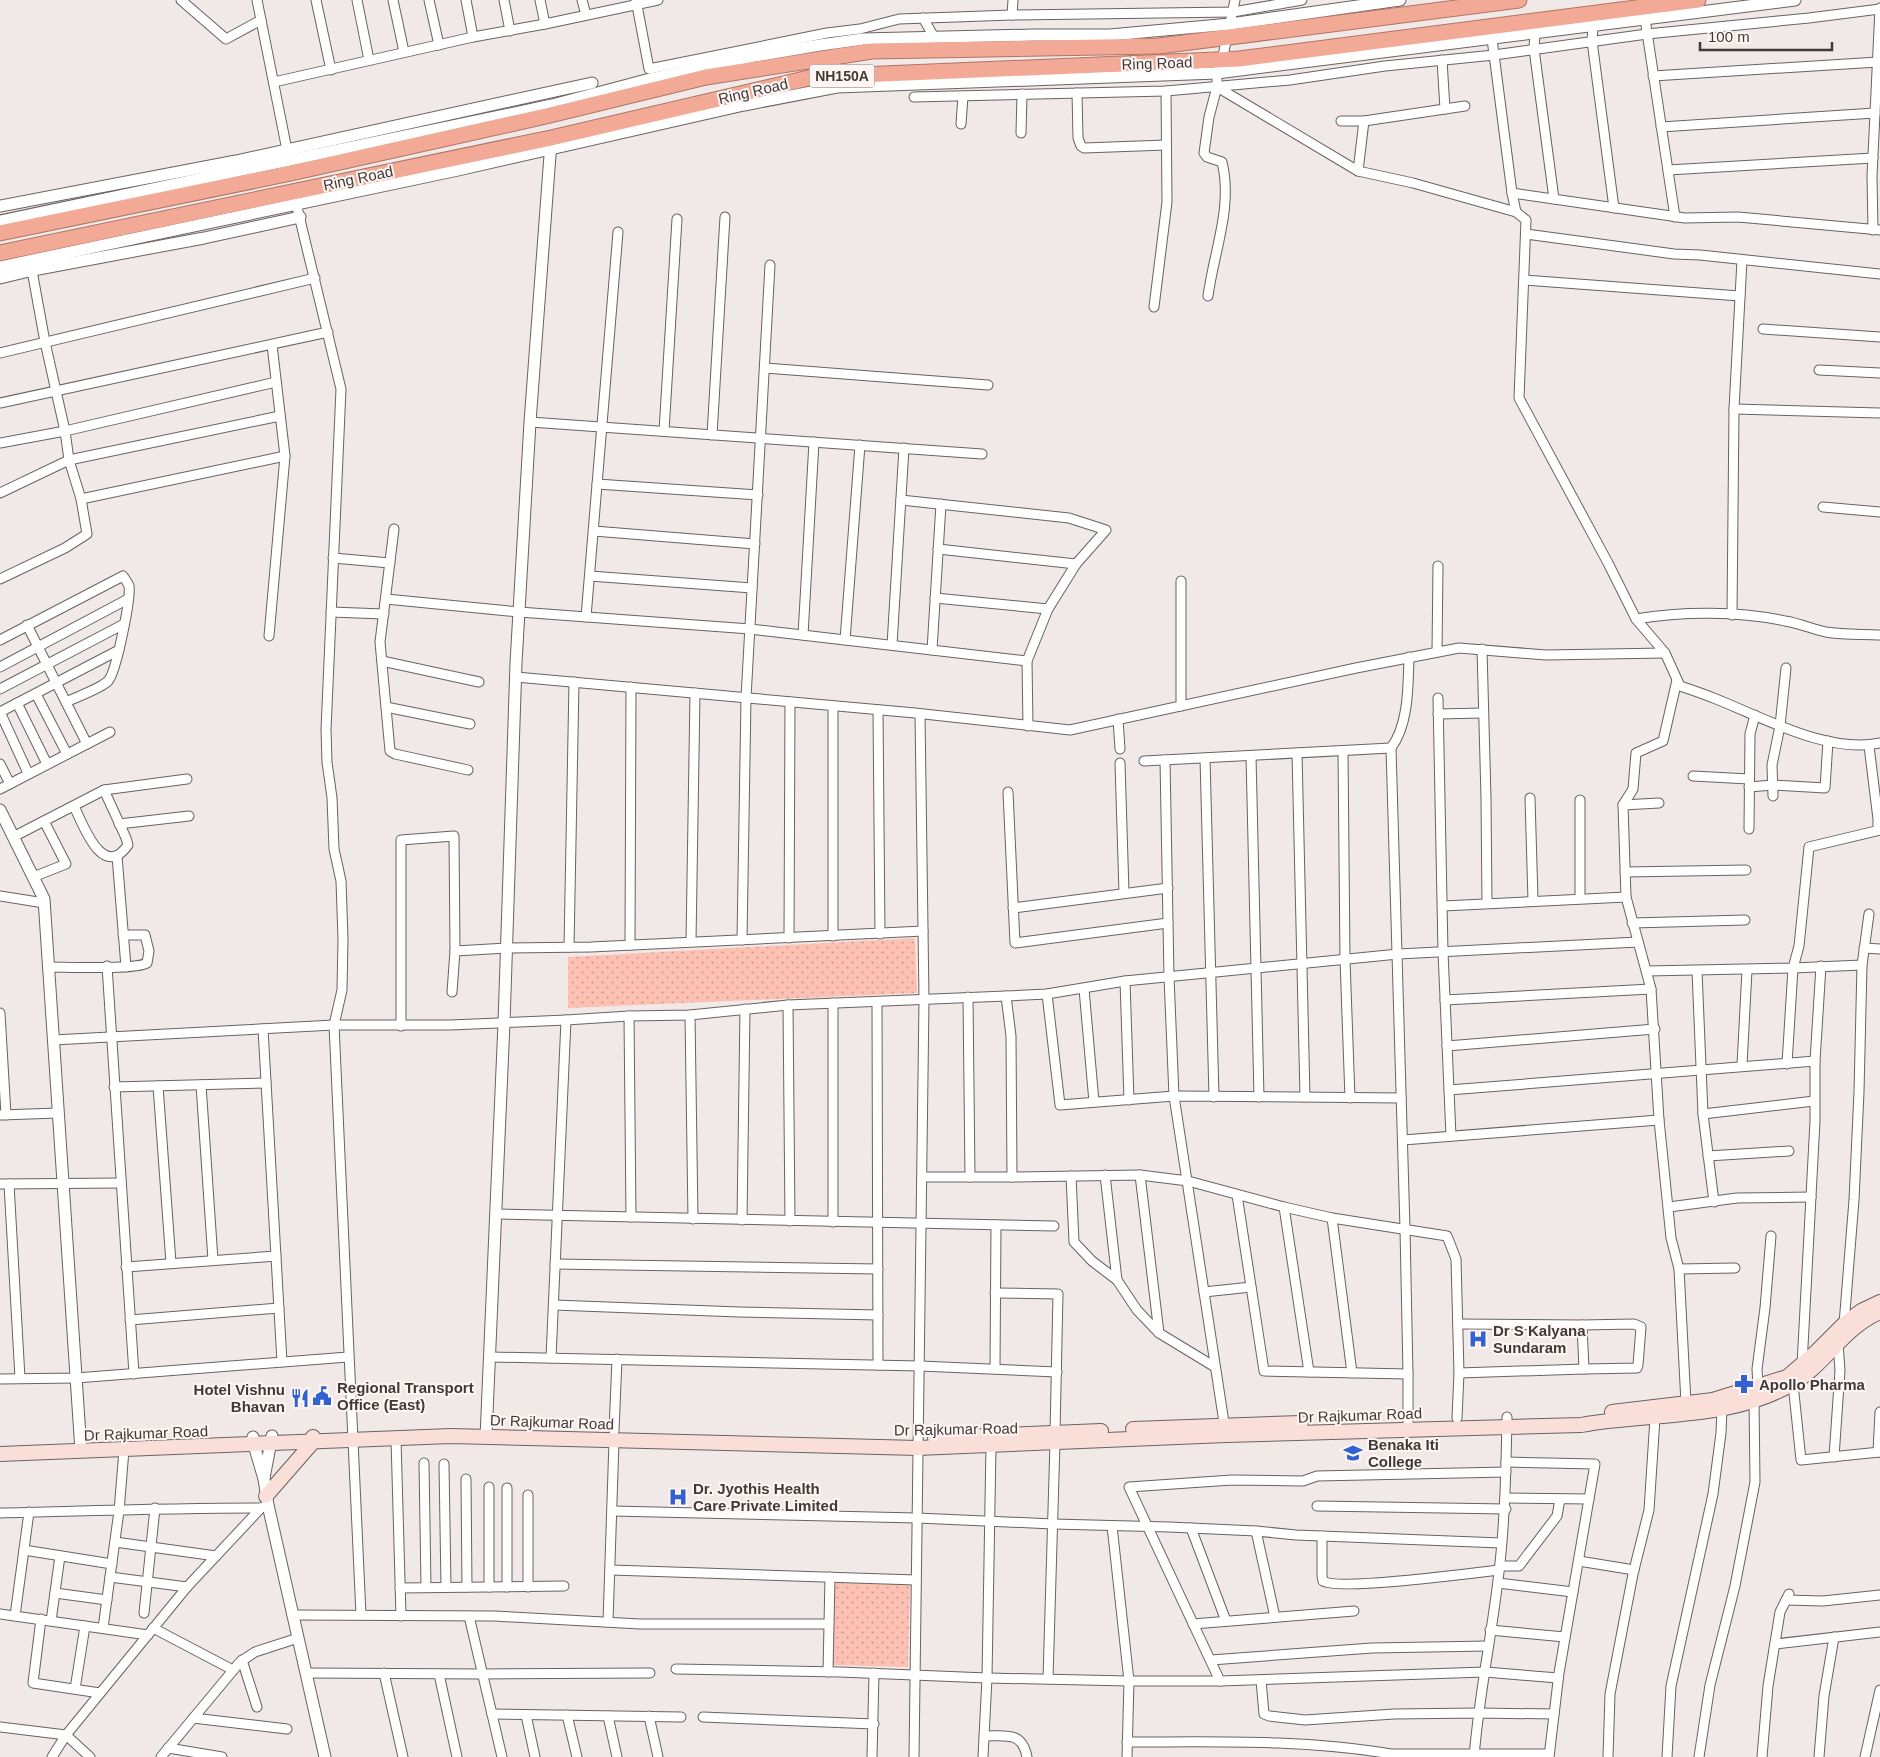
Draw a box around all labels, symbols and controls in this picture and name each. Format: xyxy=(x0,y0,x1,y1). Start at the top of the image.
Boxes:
scale bar xyxy=(1700,20,1832,52)
text: 100 m xyxy=(1708,28,1750,45)
street label: Ring Road xyxy=(1121,53,1193,73)
road number: NH150A xyxy=(810,64,874,88)
street label: Ring Road xyxy=(717,75,789,107)
street label: Ring Road xyxy=(322,162,394,194)
place label: Dr S Kalyana Sundaram xyxy=(1493,1322,1586,1356)
hospital icon: Dr S Kalyana Sundaram xyxy=(1467,1328,1489,1350)
pharmacy icon: Apollo Pharma xyxy=(1733,1373,1755,1395)
place label: Apollo Pharma xyxy=(1759,1376,1866,1393)
place label: Regional Transport Office (East) xyxy=(337,1379,474,1413)
place label: Hotel Vishnu Bhavan xyxy=(194,1381,285,1415)
public building icon: Regional Transport Office (East) xyxy=(311,1385,333,1407)
restaurant icon: Hotel Vishnu Bhavan xyxy=(289,1387,311,1409)
street label: Dr Rajkumar Road xyxy=(1298,1404,1422,1426)
street label: Dr Rajkumar Road xyxy=(490,1411,614,1433)
street label: Dr Rajkumar Road xyxy=(894,1419,1018,1439)
street label: Dr Rajkumar Road xyxy=(84,1422,208,1444)
place label: Benaka Iti College xyxy=(1368,1436,1439,1470)
school or university icon: Benaka Iti College xyxy=(1342,1442,1364,1464)
place label: Dr. Jyothis Health Care Private Limited xyxy=(693,1480,838,1514)
hospital icon: Dr. Jyothis Health Care Private Limited xyxy=(667,1486,689,1508)

